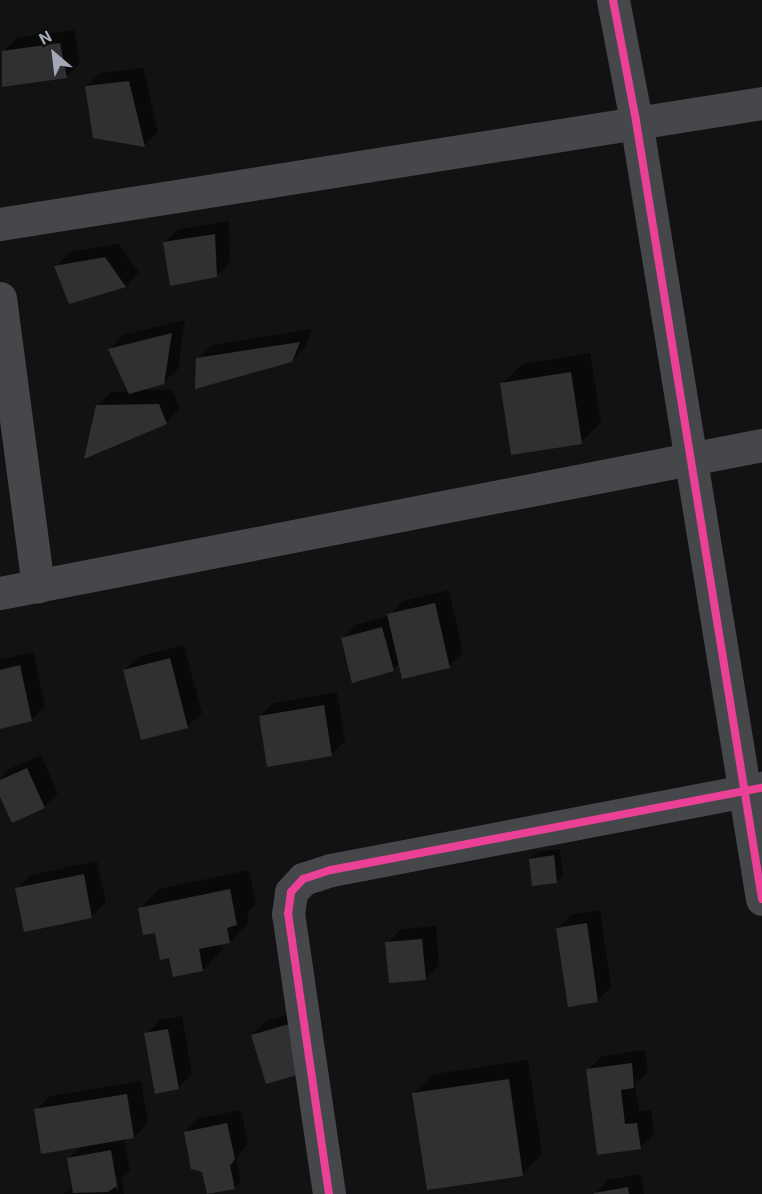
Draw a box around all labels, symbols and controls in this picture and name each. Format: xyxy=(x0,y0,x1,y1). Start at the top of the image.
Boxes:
north arrow xyxy=(24,24,84,84)
text: N xyxy=(36,27,55,49)

